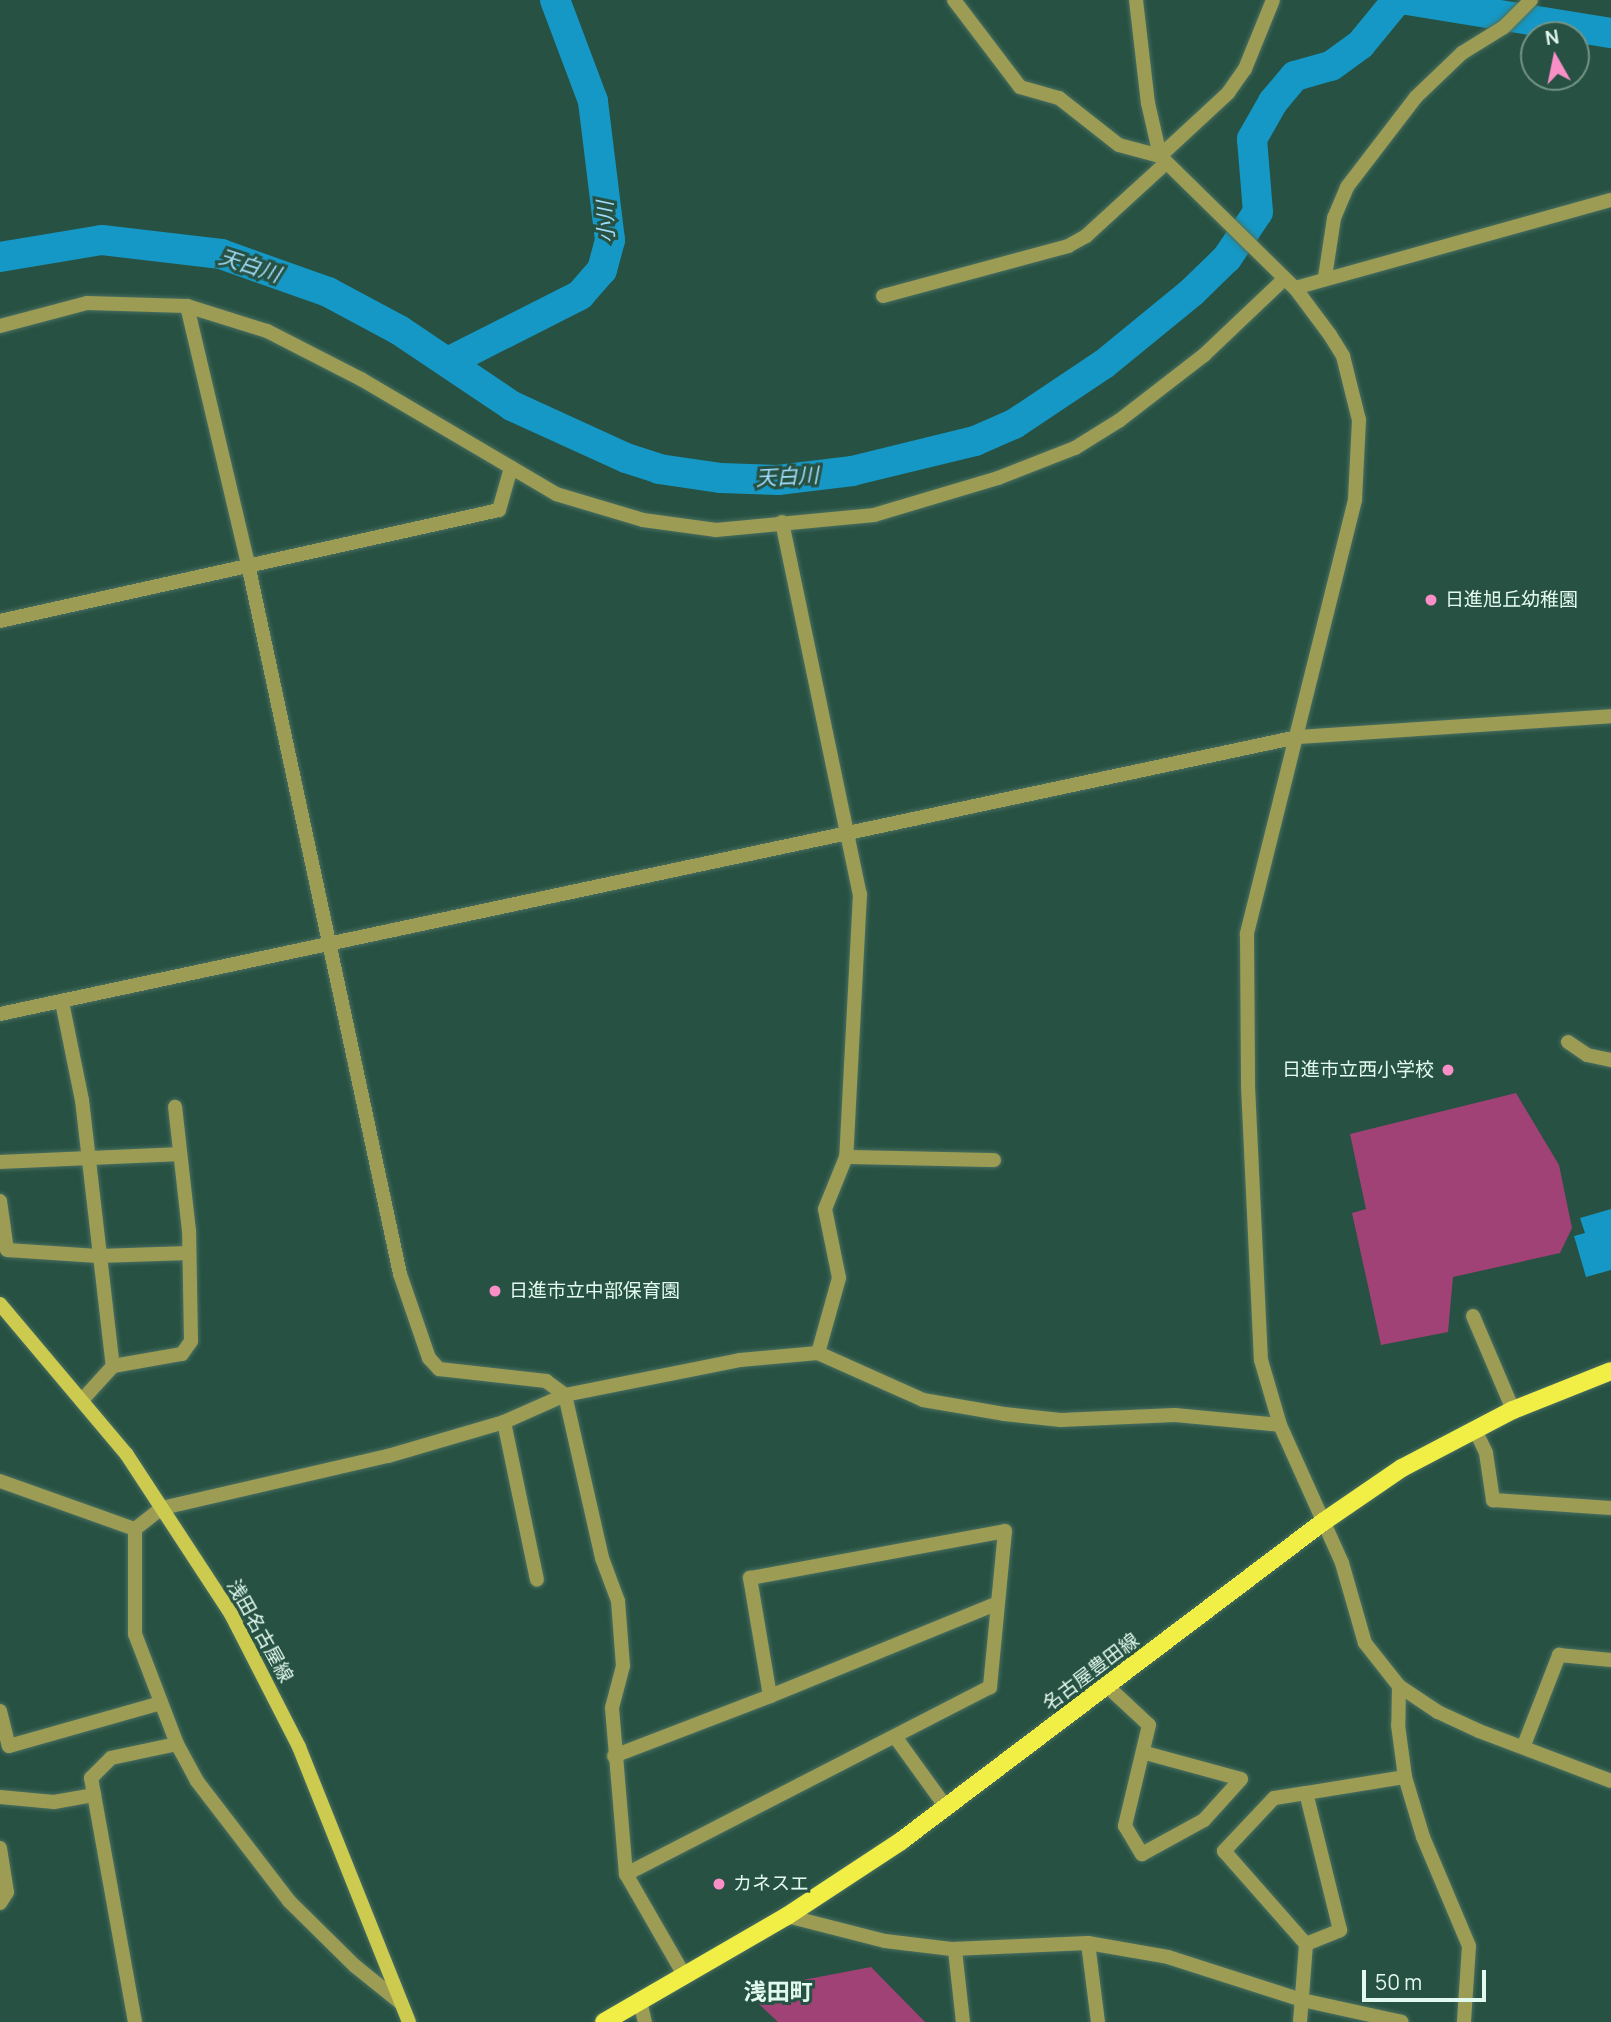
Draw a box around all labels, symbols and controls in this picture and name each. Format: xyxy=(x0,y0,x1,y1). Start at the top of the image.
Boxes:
north arrow xyxy=(1520,21,1590,91)
text: N xyxy=(1543,23,1561,51)
water label: 小川 xyxy=(592,201,618,243)
water label: 天白川 xyxy=(216,243,284,287)
water label: 天白川 xyxy=(755,462,819,490)
place label: 日進旭丘幼稚園 xyxy=(1445,589,1578,611)
marker: 日進旭丘幼稚園 xyxy=(1423,592,1439,608)
place label: 日進市立西小学校 xyxy=(1282,1059,1434,1081)
marker: 日進市立西小学校 xyxy=(1440,1062,1456,1078)
place label: 日進市立中部保育園 xyxy=(509,1280,680,1302)
marker: 日進市立中部保育園 xyxy=(487,1283,503,1299)
street label: 浅田名古屋線 xyxy=(222,1576,298,1686)
street label: 名古屋豊田線 xyxy=(1039,1629,1143,1715)
place label: カネスエ xyxy=(733,1873,809,1895)
marker: カネスエ xyxy=(711,1876,727,1892)
scale bar xyxy=(1366,1955,1490,1999)
text: 50 m xyxy=(1375,1968,1422,1996)
district label: 浅田町 xyxy=(744,1977,812,2005)

